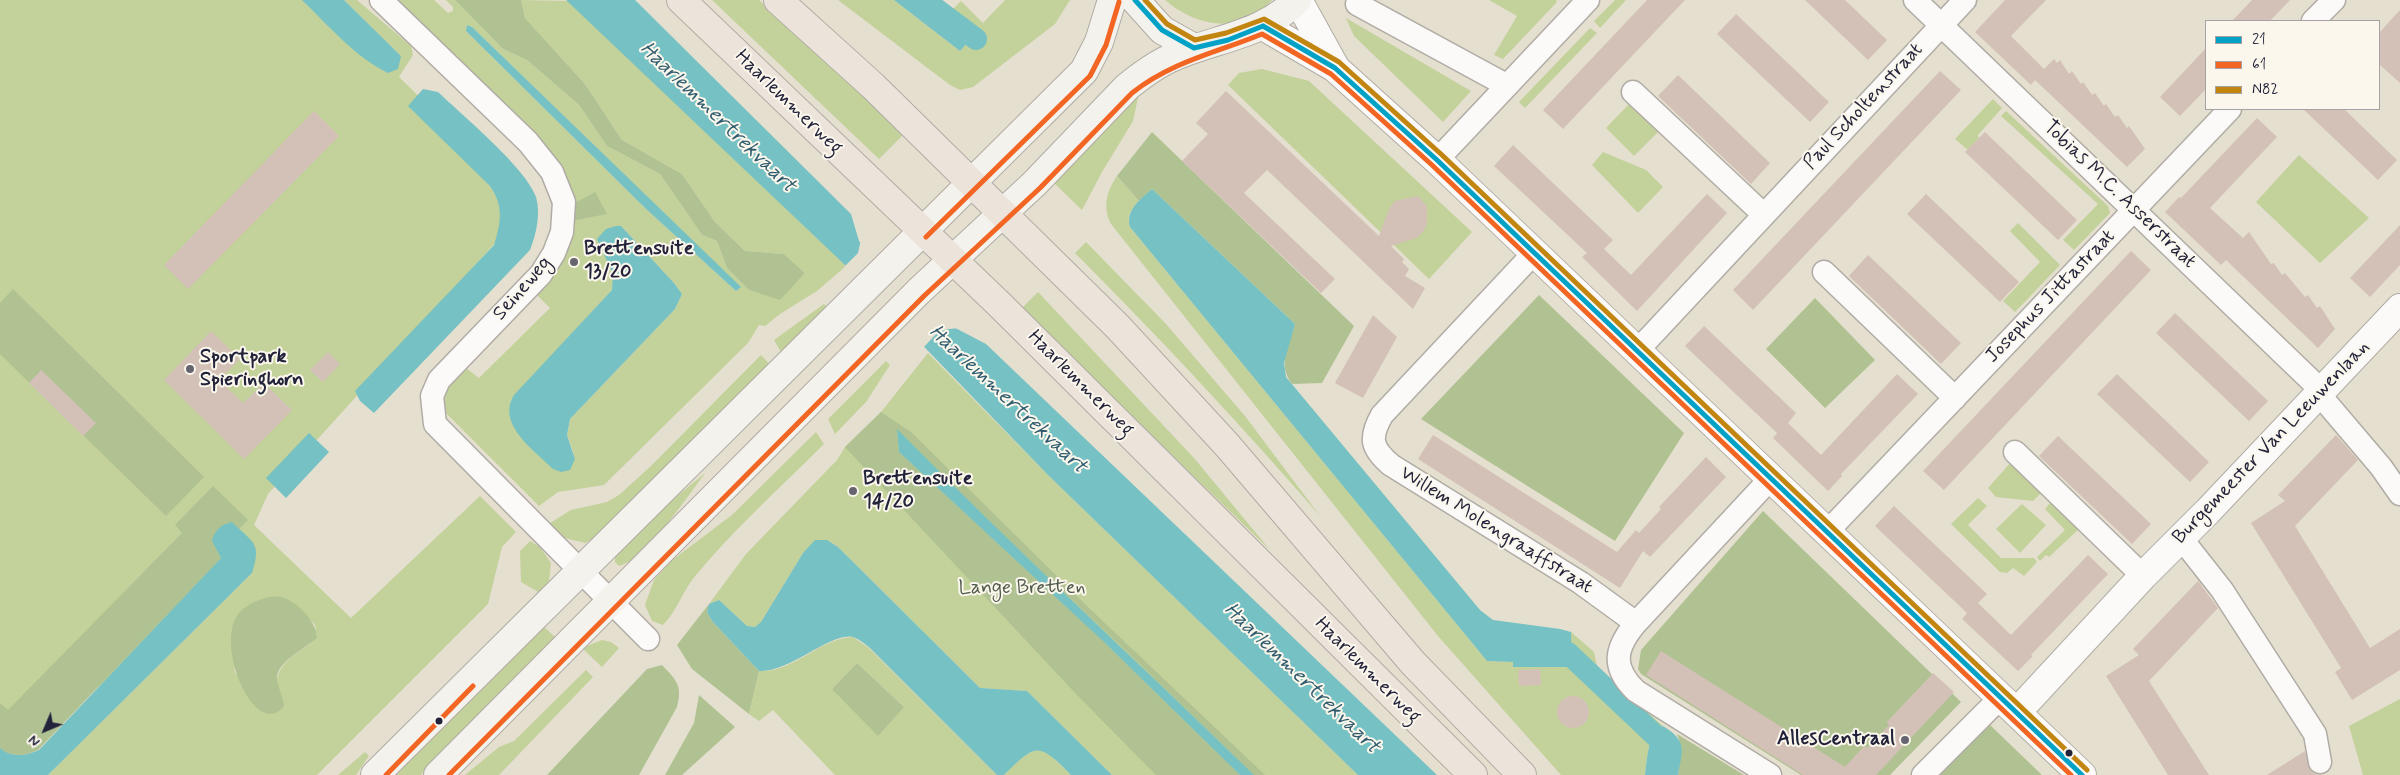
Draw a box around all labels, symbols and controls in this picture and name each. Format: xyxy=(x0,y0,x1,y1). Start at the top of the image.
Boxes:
legend xyxy=(2205,20,2380,110)
text: 21 xyxy=(2252,30,2266,50)
water label: Haarlemmertrekvaart xyxy=(634,37,800,199)
street label: Paul Scholtenstraat xyxy=(1799,39,1929,175)
street label: Haarlemmerweg xyxy=(729,45,847,161)
text: 61 xyxy=(2252,55,2266,75)
text: N82 xyxy=(2252,80,2278,100)
street label: Tobias M.C. Asserstraat xyxy=(2038,116,2200,274)
street label: Josephus Jittastraat xyxy=(1981,225,2121,369)
place label: Brettensuite 13/20 xyxy=(584,238,694,285)
street label: Seineweg xyxy=(489,252,557,326)
marker: Brettensuite 13/20 xyxy=(568,256,580,268)
water label: Haarlemmertrekvaart xyxy=(923,320,1091,480)
street label: Haarlemmerweg xyxy=(1022,326,1138,442)
street label: Burgemeester Van Leeuwenlaan xyxy=(2168,336,2376,550)
place label: Sportpark Spieringhorn xyxy=(200,346,303,393)
marker: Sportpark Spieringhorn xyxy=(184,363,196,375)
street label: Willem Molengraaffstraat xyxy=(1395,462,1597,600)
place label: Brettensuite 14/20 xyxy=(863,468,973,515)
marker: Brettensuite 14/20 xyxy=(847,485,859,497)
park label: Lange Bretten xyxy=(958,577,1086,601)
water label: Haarlemmertrekvaart xyxy=(1218,598,1384,760)
street label: Haarlemmerweg xyxy=(1309,613,1425,729)
north arrow xyxy=(20,705,70,755)
unlabelled marker xyxy=(434,716,444,726)
place label: AllesCentraal xyxy=(1777,728,1895,752)
text: N xyxy=(25,731,44,750)
marker: AllesCentraal xyxy=(1899,734,1911,746)
unlabelled marker xyxy=(2064,748,2074,758)

